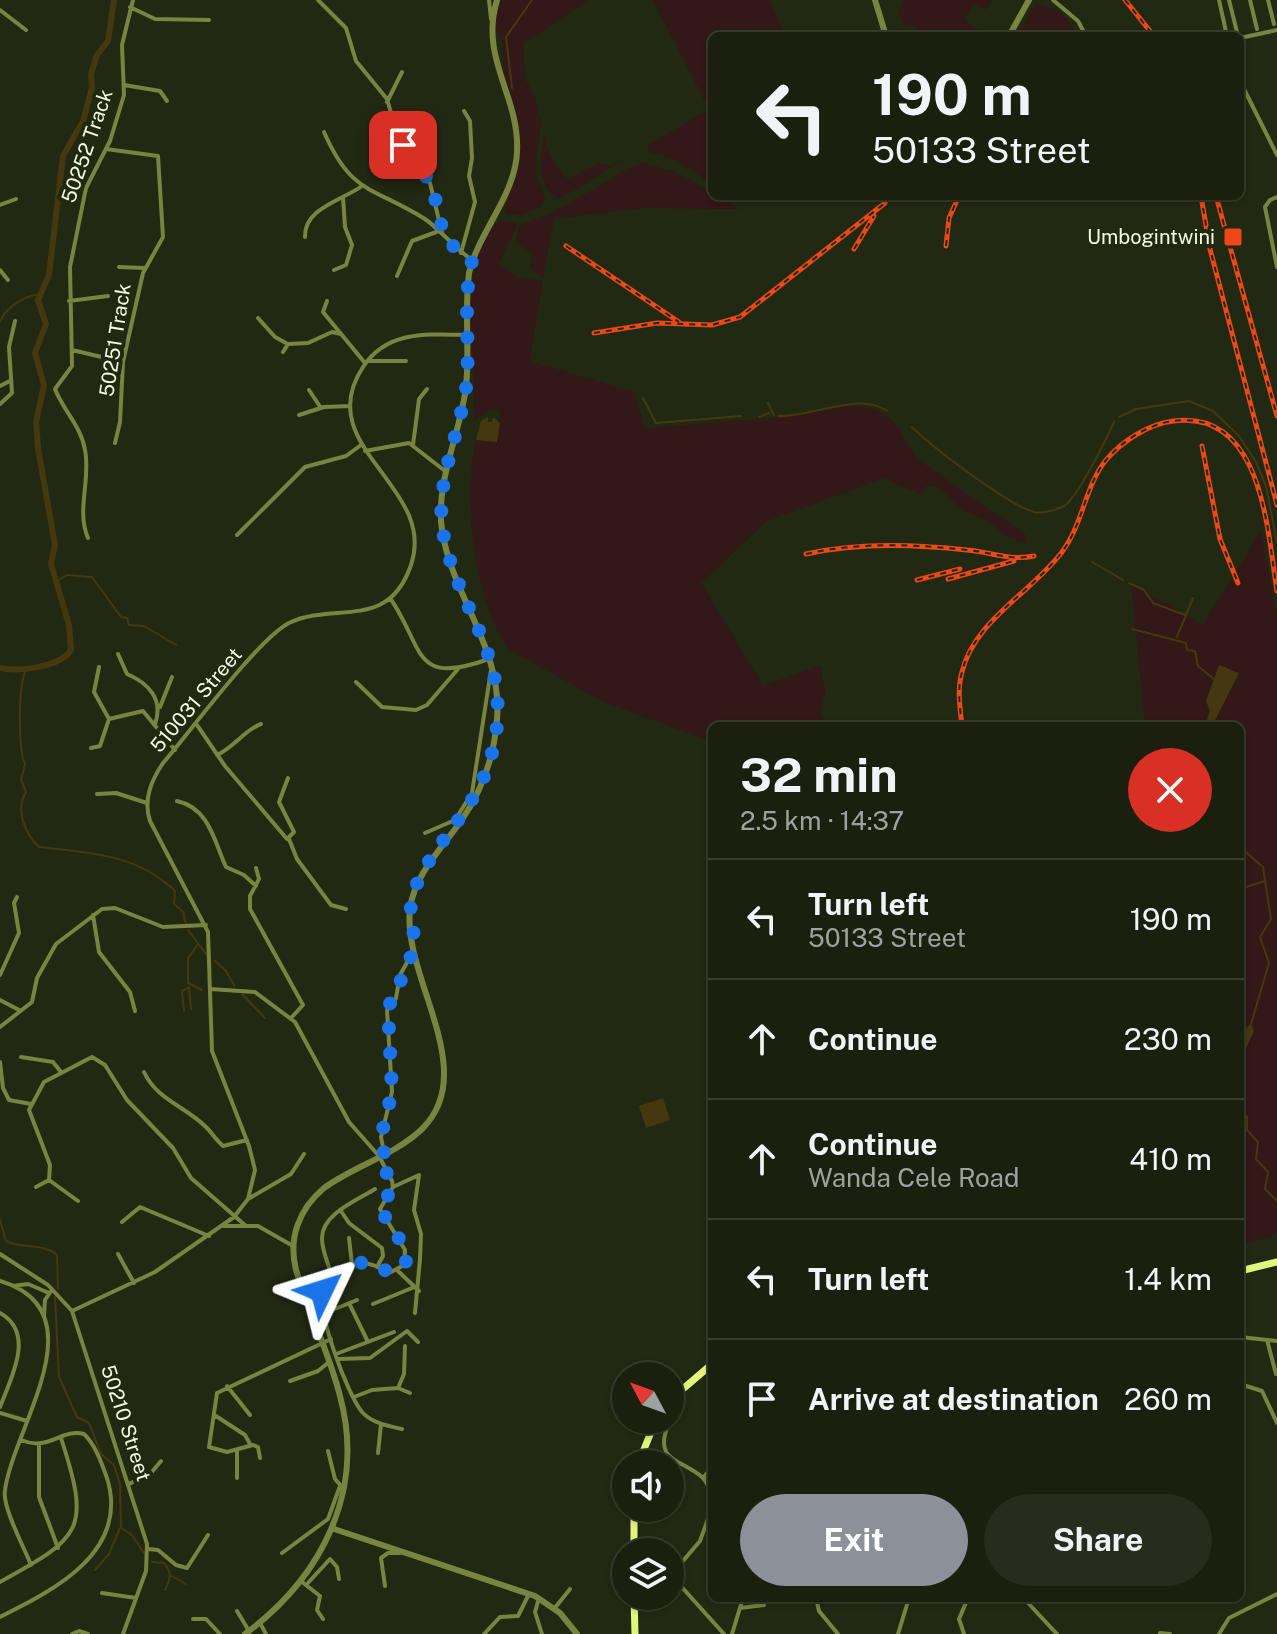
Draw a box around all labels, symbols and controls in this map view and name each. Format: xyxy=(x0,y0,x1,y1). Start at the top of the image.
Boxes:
text: 190 m xyxy=(872,62,1032,128)
icon: left xyxy=(740,64,844,168)
street label: 50252 Track xyxy=(56,86,118,206)
pin xyxy=(369,111,437,179)
icon: arrive xyxy=(381,123,425,167)
text: 50133 Street xyxy=(872,129,1091,171)
place label: Umbogintwini xyxy=(1087,225,1215,249)
marker: Umbogintwini xyxy=(1222,226,1244,248)
street label: 50251 Track xyxy=(94,282,136,398)
street label: 510031 Street xyxy=(145,643,247,757)
text: 32 min xyxy=(740,746,898,803)
button: close xyxy=(1128,748,1212,832)
text: 2.5 km · 14:37 xyxy=(740,805,904,836)
text: Turn left xyxy=(808,886,929,922)
icon: left xyxy=(740,897,784,941)
text: 190 m xyxy=(1130,901,1212,937)
text: 50133 Street xyxy=(808,922,966,953)
icon: ahead xyxy=(740,1017,784,1061)
text: Continue xyxy=(808,1021,938,1057)
text: 230 m xyxy=(1124,1021,1212,1057)
text: Continue xyxy=(808,1126,938,1162)
icon: ahead xyxy=(740,1137,784,1181)
text: 410 m xyxy=(1129,1141,1212,1177)
text: Wanda Cele Road xyxy=(808,1162,1020,1193)
position arrow xyxy=(280,1249,364,1333)
icon: left xyxy=(740,1257,784,1301)
text: Turn left xyxy=(808,1261,929,1297)
text: 1.4 km xyxy=(1124,1261,1212,1297)
street label: 50210 Street xyxy=(96,1362,156,1484)
north arrow xyxy=(612,1362,684,1434)
map controls xyxy=(612,1362,684,1610)
icon: arrive xyxy=(740,1377,784,1421)
text: Arrive at destination xyxy=(808,1381,1099,1417)
text: 260 m xyxy=(1124,1381,1212,1417)
button: sound xyxy=(612,1450,684,1522)
button: Exit xyxy=(740,1494,968,1586)
button: Share xyxy=(984,1494,1212,1586)
button: layers xyxy=(612,1538,684,1610)

